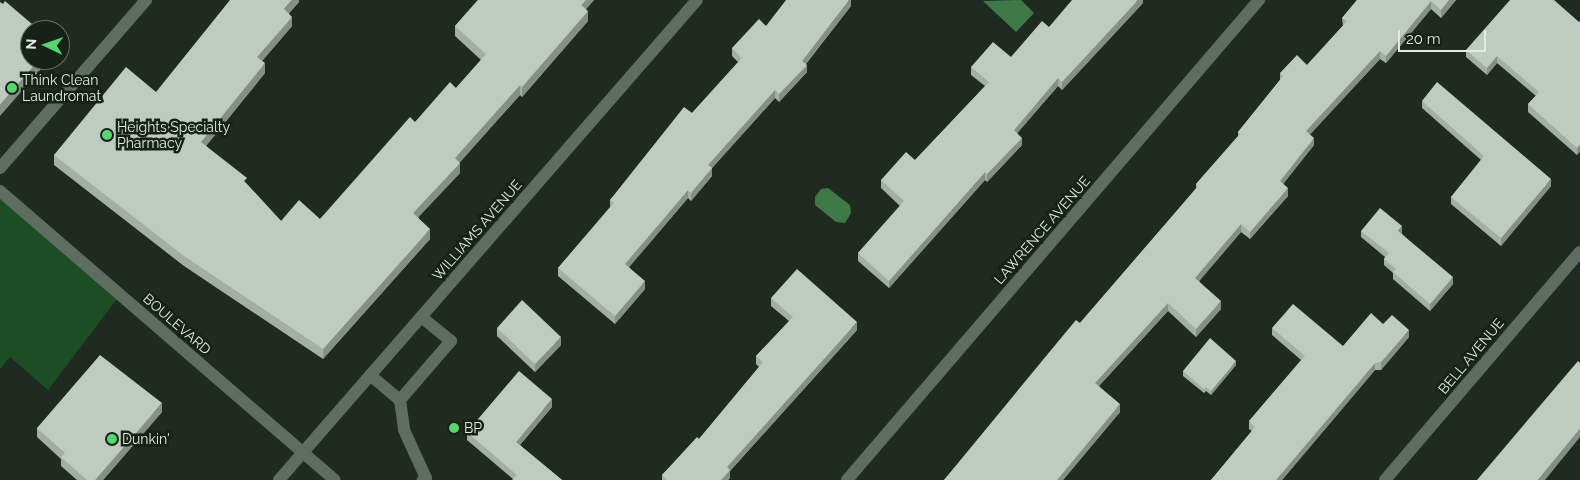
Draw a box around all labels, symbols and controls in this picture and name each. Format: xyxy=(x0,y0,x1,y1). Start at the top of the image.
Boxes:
north arrow xyxy=(20,20,70,70)
scale bar xyxy=(1400,20,1488,52)
text: 20 m xyxy=(1406,30,1441,48)
text: N xyxy=(23,39,39,50)
place label: Think Clean Laundromat xyxy=(22,72,101,104)
marker: Think Clean Laundromat xyxy=(6,82,18,94)
place label: Heights Specialty Pharmacy xyxy=(117,119,230,152)
marker: Heights Specialty Pharmacy xyxy=(101,129,113,141)
street label: LAWRENCE AVENUE xyxy=(990,172,1094,288)
street label: WILLIAMS AVENUE xyxy=(429,176,525,284)
street label: BOULEVARD xyxy=(140,290,214,358)
street label: BELL AVENUE xyxy=(1434,314,1508,398)
place label: BP xyxy=(464,420,482,436)
marker: BP xyxy=(448,422,460,434)
place label: Dunkin' xyxy=(122,431,170,447)
marker: Dunkin' xyxy=(106,433,118,445)

